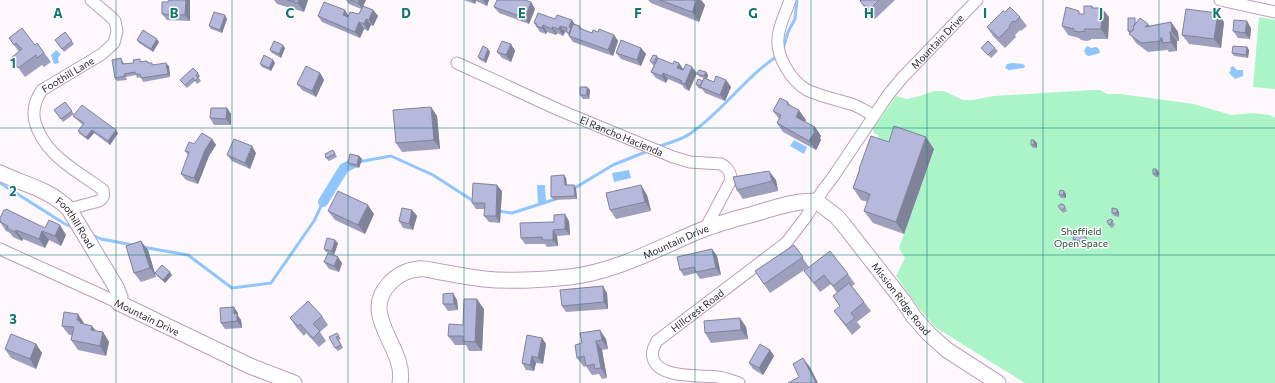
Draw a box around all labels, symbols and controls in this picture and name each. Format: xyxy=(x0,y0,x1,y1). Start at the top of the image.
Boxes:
text: A xyxy=(53,5,63,21)
text: B xyxy=(170,5,179,21)
text: C xyxy=(286,5,295,21)
text: D xyxy=(401,5,411,21)
text: E xyxy=(518,5,526,21)
text: F xyxy=(634,5,642,21)
text: G xyxy=(748,5,758,21)
text: H xyxy=(864,5,874,21)
text: I xyxy=(983,5,987,21)
text: J xyxy=(1099,5,1103,21)
text: K xyxy=(1212,5,1222,21)
street label: Mountain Drive xyxy=(908,12,966,71)
street label: Foothill Lane xyxy=(39,54,96,95)
text: 1 xyxy=(10,55,16,71)
street label: El Rancho Hacienda xyxy=(578,113,665,158)
text: 2 xyxy=(9,183,17,199)
street label: Foothill Road xyxy=(54,194,97,251)
street label: Mountain Drive xyxy=(641,222,710,261)
park label: Sheffield Open Space xyxy=(1054,225,1108,249)
street label: Mission Ridge Road xyxy=(869,260,933,338)
street label: Hillcrest Road xyxy=(668,286,726,334)
street label: Mountain Drive xyxy=(113,296,181,338)
text: 3 xyxy=(9,311,17,327)

